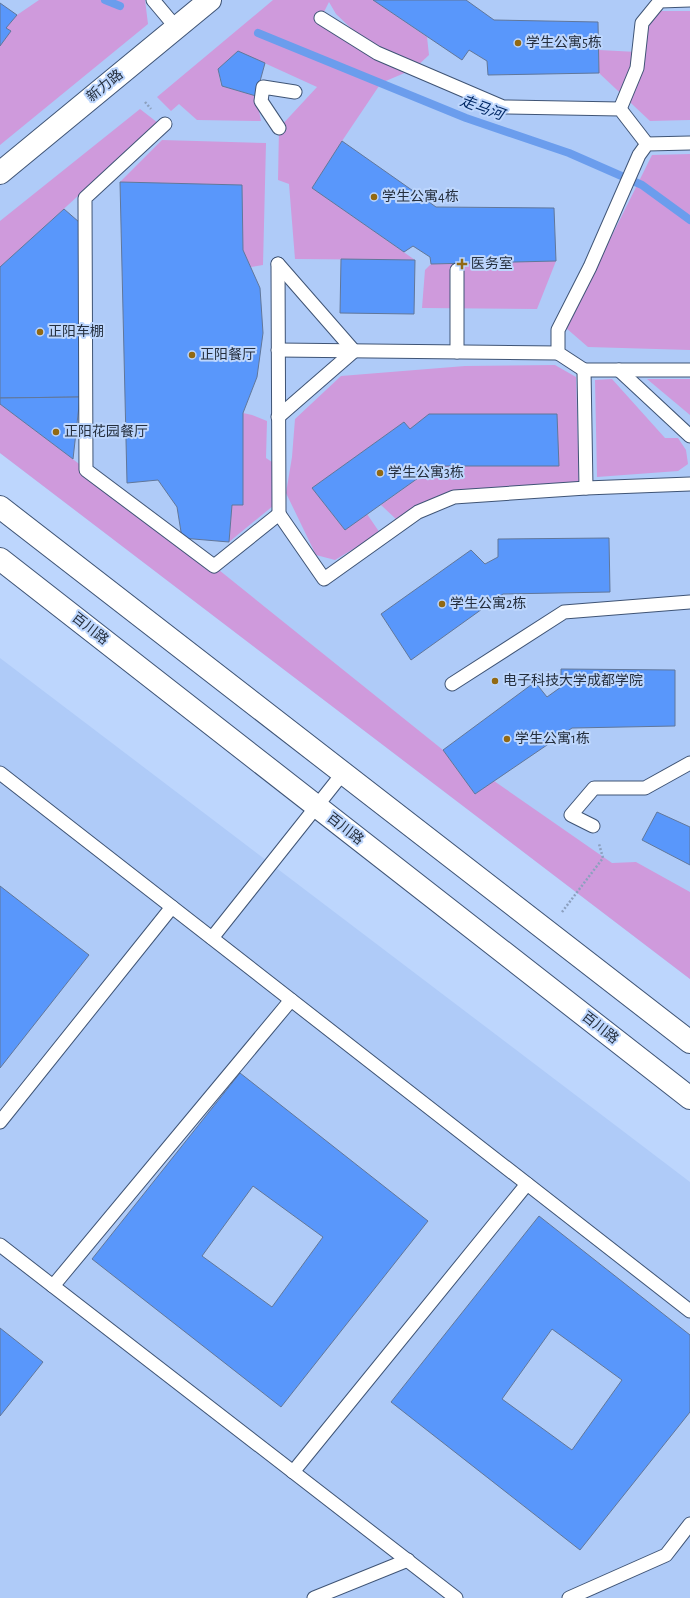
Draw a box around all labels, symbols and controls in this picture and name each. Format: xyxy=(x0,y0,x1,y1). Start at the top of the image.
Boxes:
place label: 学生公寓5栋 xyxy=(526,34,602,50)
marker: 学生公寓5栋 xyxy=(513,38,523,48)
street label: 新力路 xyxy=(84,67,126,105)
water label: 走马河 xyxy=(458,92,509,124)
place label: 学生公寓4栋 xyxy=(382,188,459,204)
marker: 学生公寓4栋 xyxy=(369,192,379,202)
place label: 医务室 xyxy=(471,255,513,271)
marker: 医务室 xyxy=(456,258,468,270)
place label: 正阳车棚 xyxy=(48,323,104,339)
marker: 正阳车棚 xyxy=(35,327,45,337)
place label: 正阳餐厅 xyxy=(200,347,256,362)
marker: 正阳餐厅 xyxy=(187,350,197,360)
place label: 正阳花园餐厅 xyxy=(64,424,148,439)
marker: 正阳花园餐厅 xyxy=(51,427,61,437)
place label: 学生公寓3栋 xyxy=(388,464,464,480)
marker: 学生公寓3栋 xyxy=(375,468,385,478)
place label: 学生公寓2栋 xyxy=(450,595,526,611)
marker: 学生公寓2栋 xyxy=(437,599,447,609)
street label: 百川路 xyxy=(69,610,111,647)
place label: 电子科技大学成都学院 xyxy=(503,673,643,688)
marker: 电子科技大学成都学院 xyxy=(490,676,500,686)
place label: 学生公寓1栋 xyxy=(515,730,590,746)
marker: 学生公寓1栋 xyxy=(502,734,512,744)
street label: 百川路 xyxy=(324,810,366,847)
street label: 百川路 xyxy=(579,1009,621,1046)

